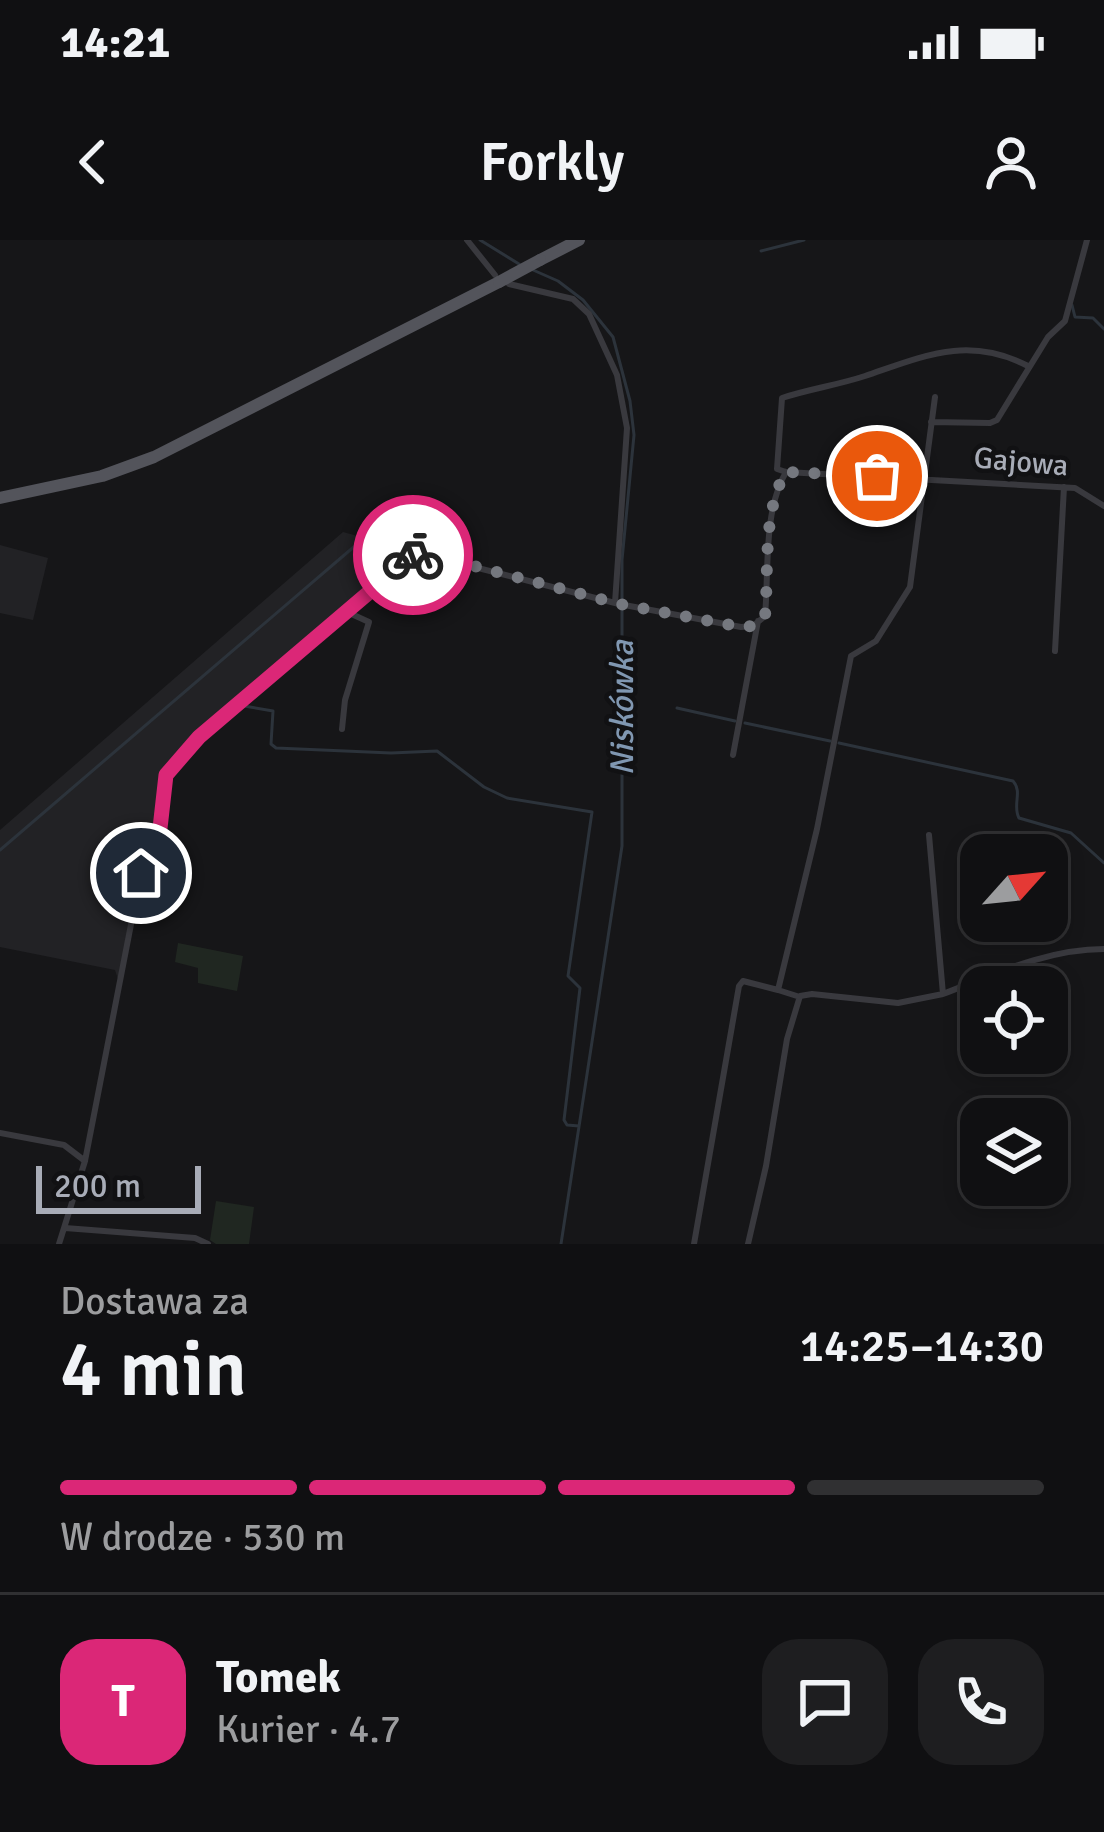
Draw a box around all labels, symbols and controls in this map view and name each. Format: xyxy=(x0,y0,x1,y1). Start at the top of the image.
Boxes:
text: 14:21 xyxy=(60,15,170,70)
icon: back xyxy=(60,129,126,195)
text: Forkly xyxy=(480,129,624,196)
icon: person xyxy=(978,129,1044,195)
pin xyxy=(826,425,928,527)
street label: Gajowa xyxy=(972,439,1070,485)
icon: bag xyxy=(844,443,910,509)
courier xyxy=(353,495,473,615)
icon: bike xyxy=(380,522,446,588)
water label: Niskówka xyxy=(602,639,643,776)
pin xyxy=(90,822,192,924)
north arrow xyxy=(960,834,1068,942)
map controls xyxy=(960,834,1068,1206)
icon: home xyxy=(108,840,174,906)
button: locate xyxy=(960,966,1068,1074)
button: layers xyxy=(960,1098,1068,1206)
scale bar xyxy=(36,1160,201,1213)
text: 200 m xyxy=(54,1166,141,1207)
text: Dostawa za xyxy=(60,1277,249,1325)
text: 14:25–14:30 xyxy=(800,1319,1044,1374)
text: 4 min xyxy=(60,1322,247,1418)
text: W drodze · 530 m xyxy=(60,1513,345,1561)
button: chat xyxy=(762,1639,888,1765)
button: phone xyxy=(918,1639,1044,1765)
text: Tomek xyxy=(216,1650,341,1705)
text: T xyxy=(112,1674,134,1729)
text: Kurier · 4.7 xyxy=(216,1705,401,1753)

